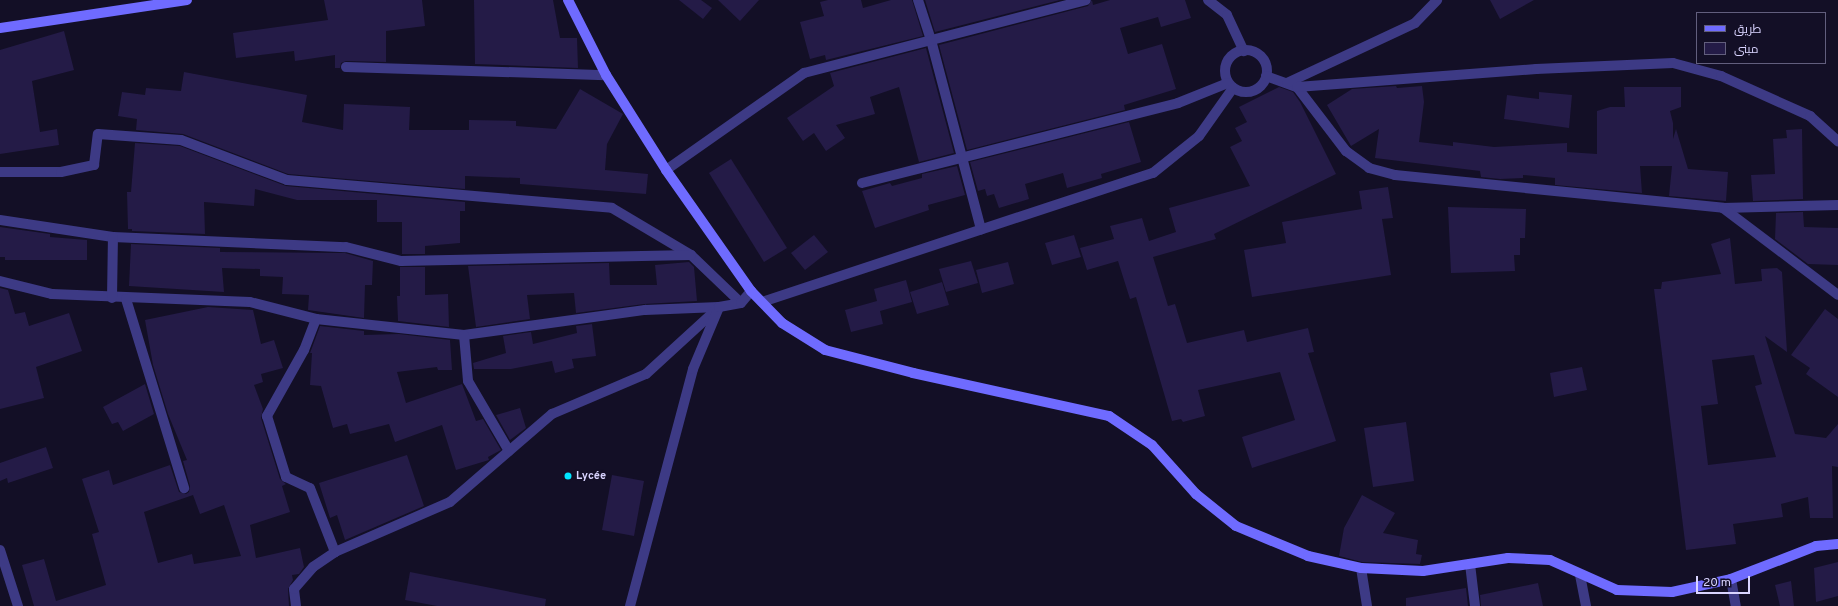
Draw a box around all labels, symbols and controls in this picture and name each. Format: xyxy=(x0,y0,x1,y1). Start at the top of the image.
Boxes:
legend xyxy=(1696,12,1826,64)
text: طريق xyxy=(1734,22,1761,38)
text: مبنى xyxy=(1734,42,1759,58)
place label: Lycée xyxy=(576,469,606,483)
marker: Lycée xyxy=(563,471,573,481)
scale bar xyxy=(1698,568,1752,594)
text: 20 m xyxy=(1703,575,1731,591)

